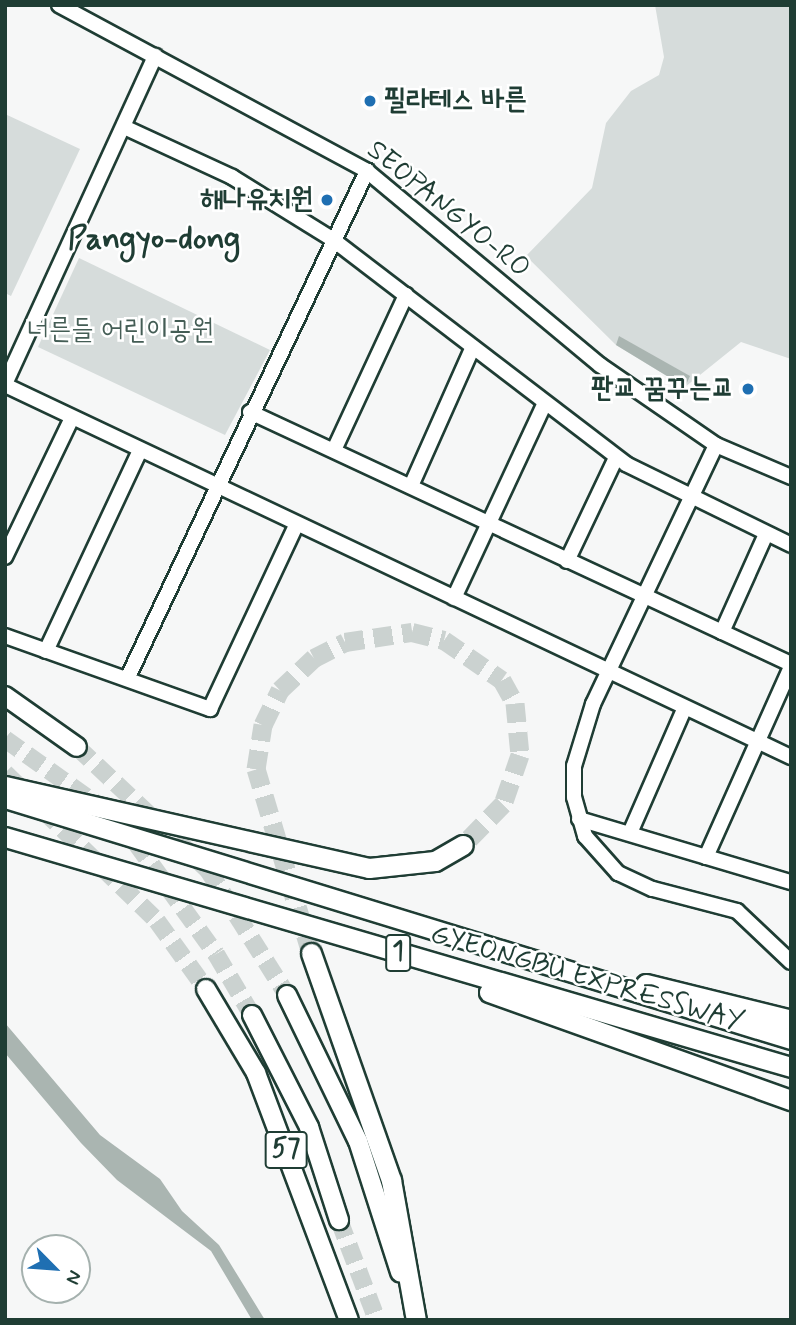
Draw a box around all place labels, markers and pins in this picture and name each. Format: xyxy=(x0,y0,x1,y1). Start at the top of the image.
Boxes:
place label: 필라테스 바른 xyxy=(384,84,527,118)
marker: 필라테스 바른 xyxy=(362,93,378,109)
place label: 해나유치원 xyxy=(200,183,313,217)
marker: 해나유치원 xyxy=(319,192,335,208)
place label: 판교 꿈꾸는교 xyxy=(591,372,734,406)
marker: 판교 꿈꾸는교 xyxy=(740,381,756,397)

